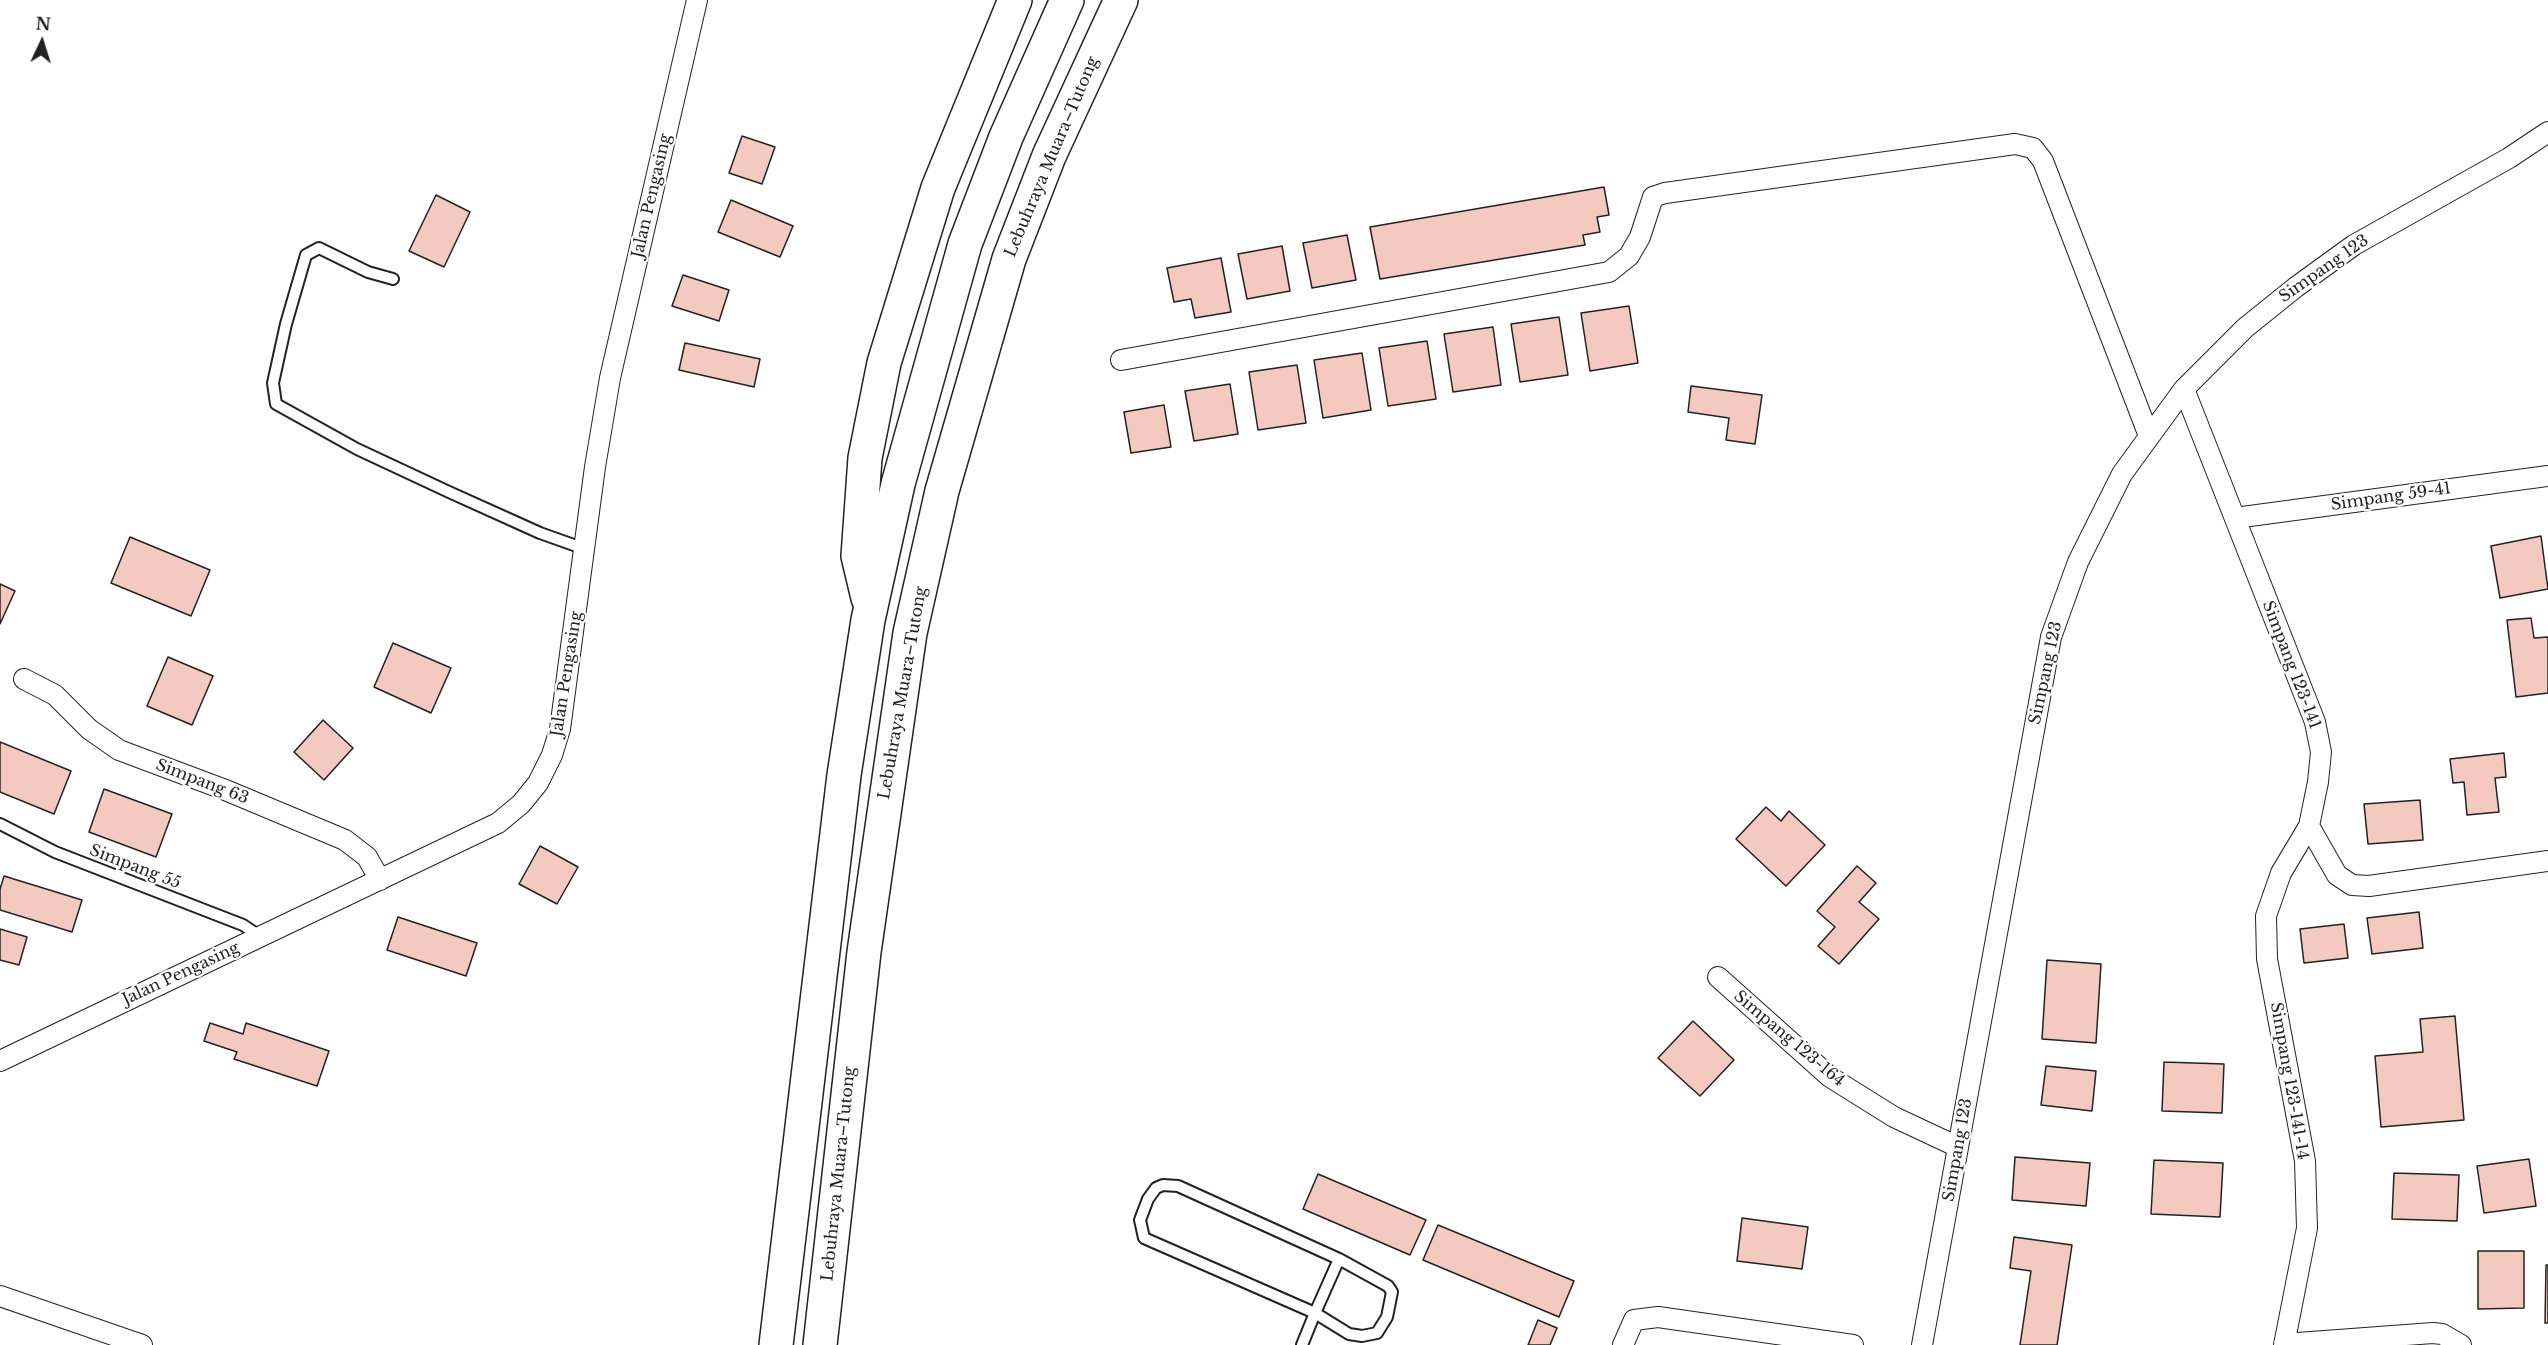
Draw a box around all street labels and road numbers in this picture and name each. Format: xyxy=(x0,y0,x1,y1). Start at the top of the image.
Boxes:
street label: Lebuhraya Muara–Tutong xyxy=(1001,54,1103,260)
street label: Jalan Pengasing xyxy=(628,132,676,260)
street label: Simpang 123 xyxy=(2276,231,2372,307)
street label: Simpang 59-41 xyxy=(2330,479,2452,515)
street label: Lebuhraya Muara–Tutong xyxy=(875,585,931,801)
street label: Simpang 123-141 xyxy=(2258,598,2324,732)
street label: Jalan Pengasing xyxy=(548,610,586,738)
street label: Simpang 123 xyxy=(2026,620,2066,726)
street label: Simpang 63 xyxy=(153,755,251,809)
street label: Simpang 55 xyxy=(87,841,183,893)
street label: Jalan Pengasing xyxy=(119,939,243,1009)
street label: Simpang 123-164 xyxy=(1730,987,1848,1091)
street label: Simpang 123-141-14 xyxy=(2266,1001,2312,1161)
street label: Lebuhraya Muara–Tutong xyxy=(818,1066,860,1282)
street label: Simpang 123 xyxy=(1939,1097,1977,1203)

